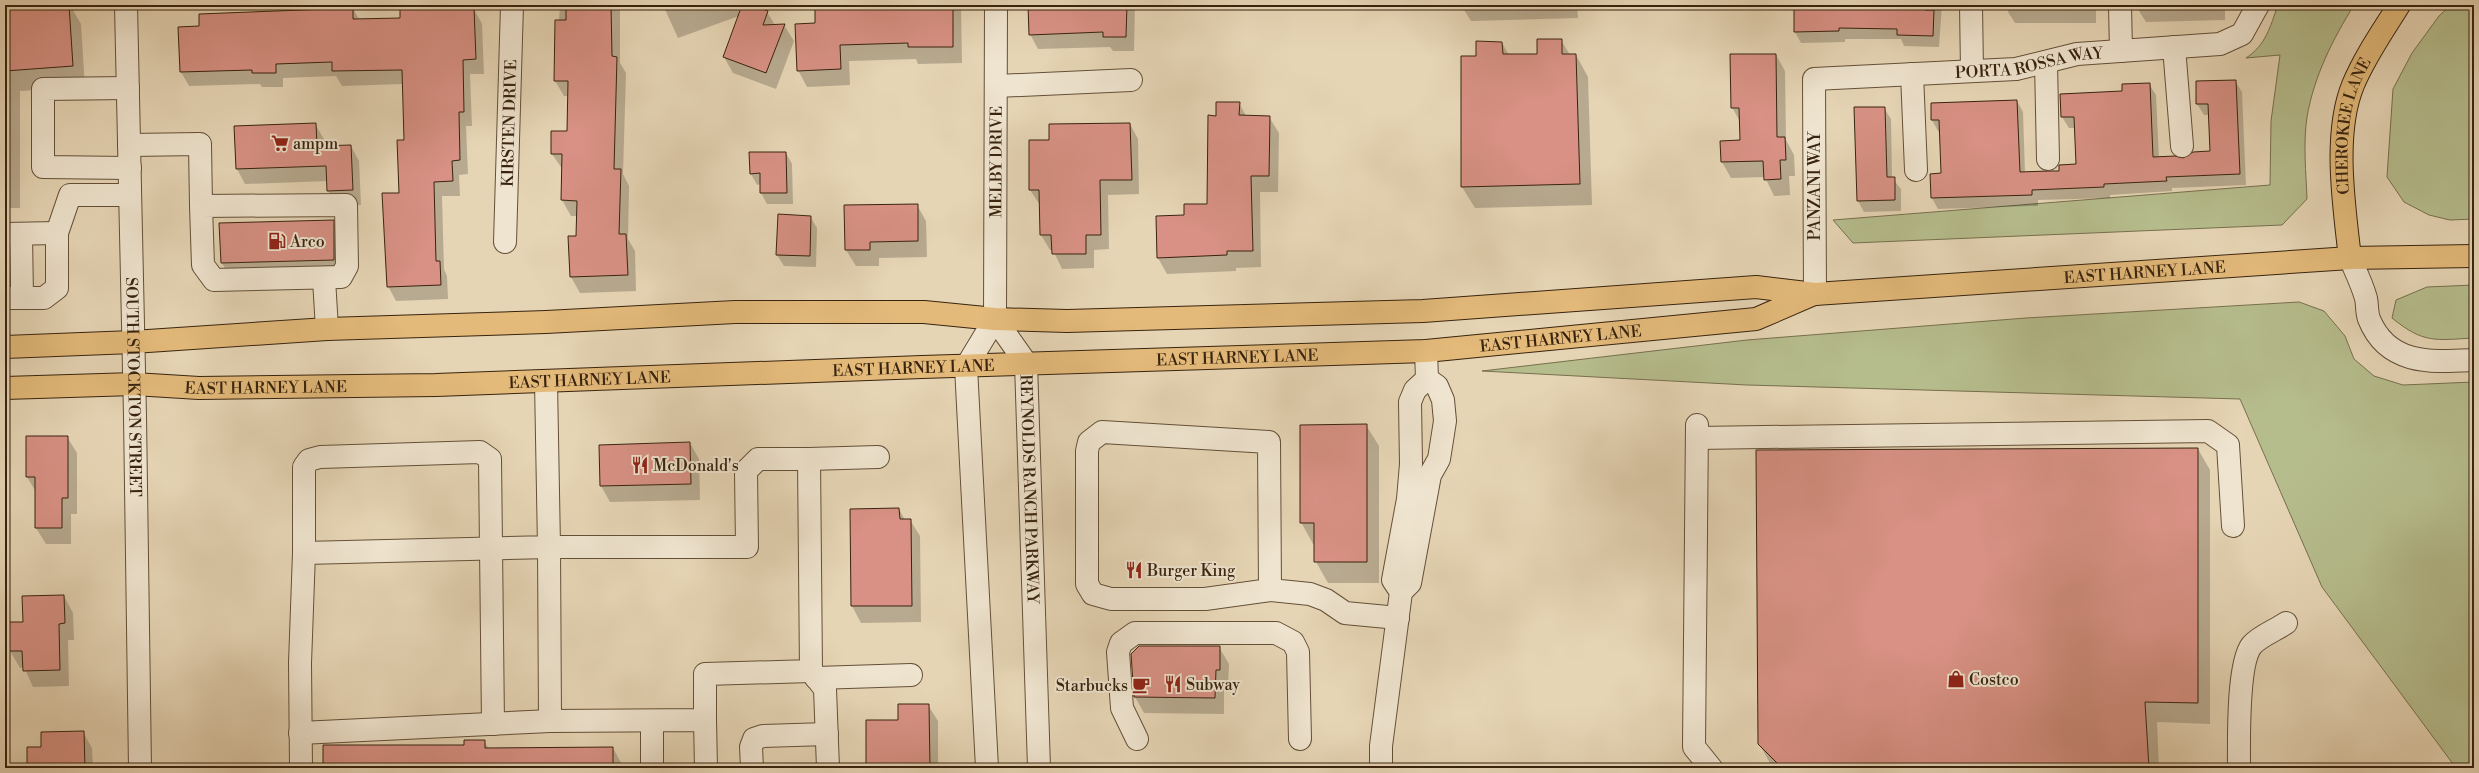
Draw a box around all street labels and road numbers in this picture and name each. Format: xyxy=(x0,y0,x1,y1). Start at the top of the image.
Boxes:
street label: PORTA ROSSA WAY xyxy=(1954,43,2105,83)
street label: CHEROKEE LANE xyxy=(2332,54,2376,195)
street label: KIRSTEN DRIVE xyxy=(498,59,521,187)
street label: MELBY DRIVE xyxy=(986,106,1007,218)
street label: PANZANI WAY xyxy=(1805,130,1825,240)
street label: EAST HARNEY LANE xyxy=(2063,257,2226,288)
street label: SOUTH STOCKTON STREET xyxy=(121,277,145,497)
street label: EAST HARNEY LANE xyxy=(1479,321,1642,357)
street label: EAST HARNEY LANE xyxy=(1156,345,1319,371)
street label: EAST HARNEY LANE xyxy=(832,356,995,381)
street label: EAST HARNEY LANE xyxy=(508,367,671,393)
street label: REYNOLDS RANCH PARKWAY xyxy=(1015,374,1043,606)
street label: EAST HARNEY LANE xyxy=(184,377,347,399)

